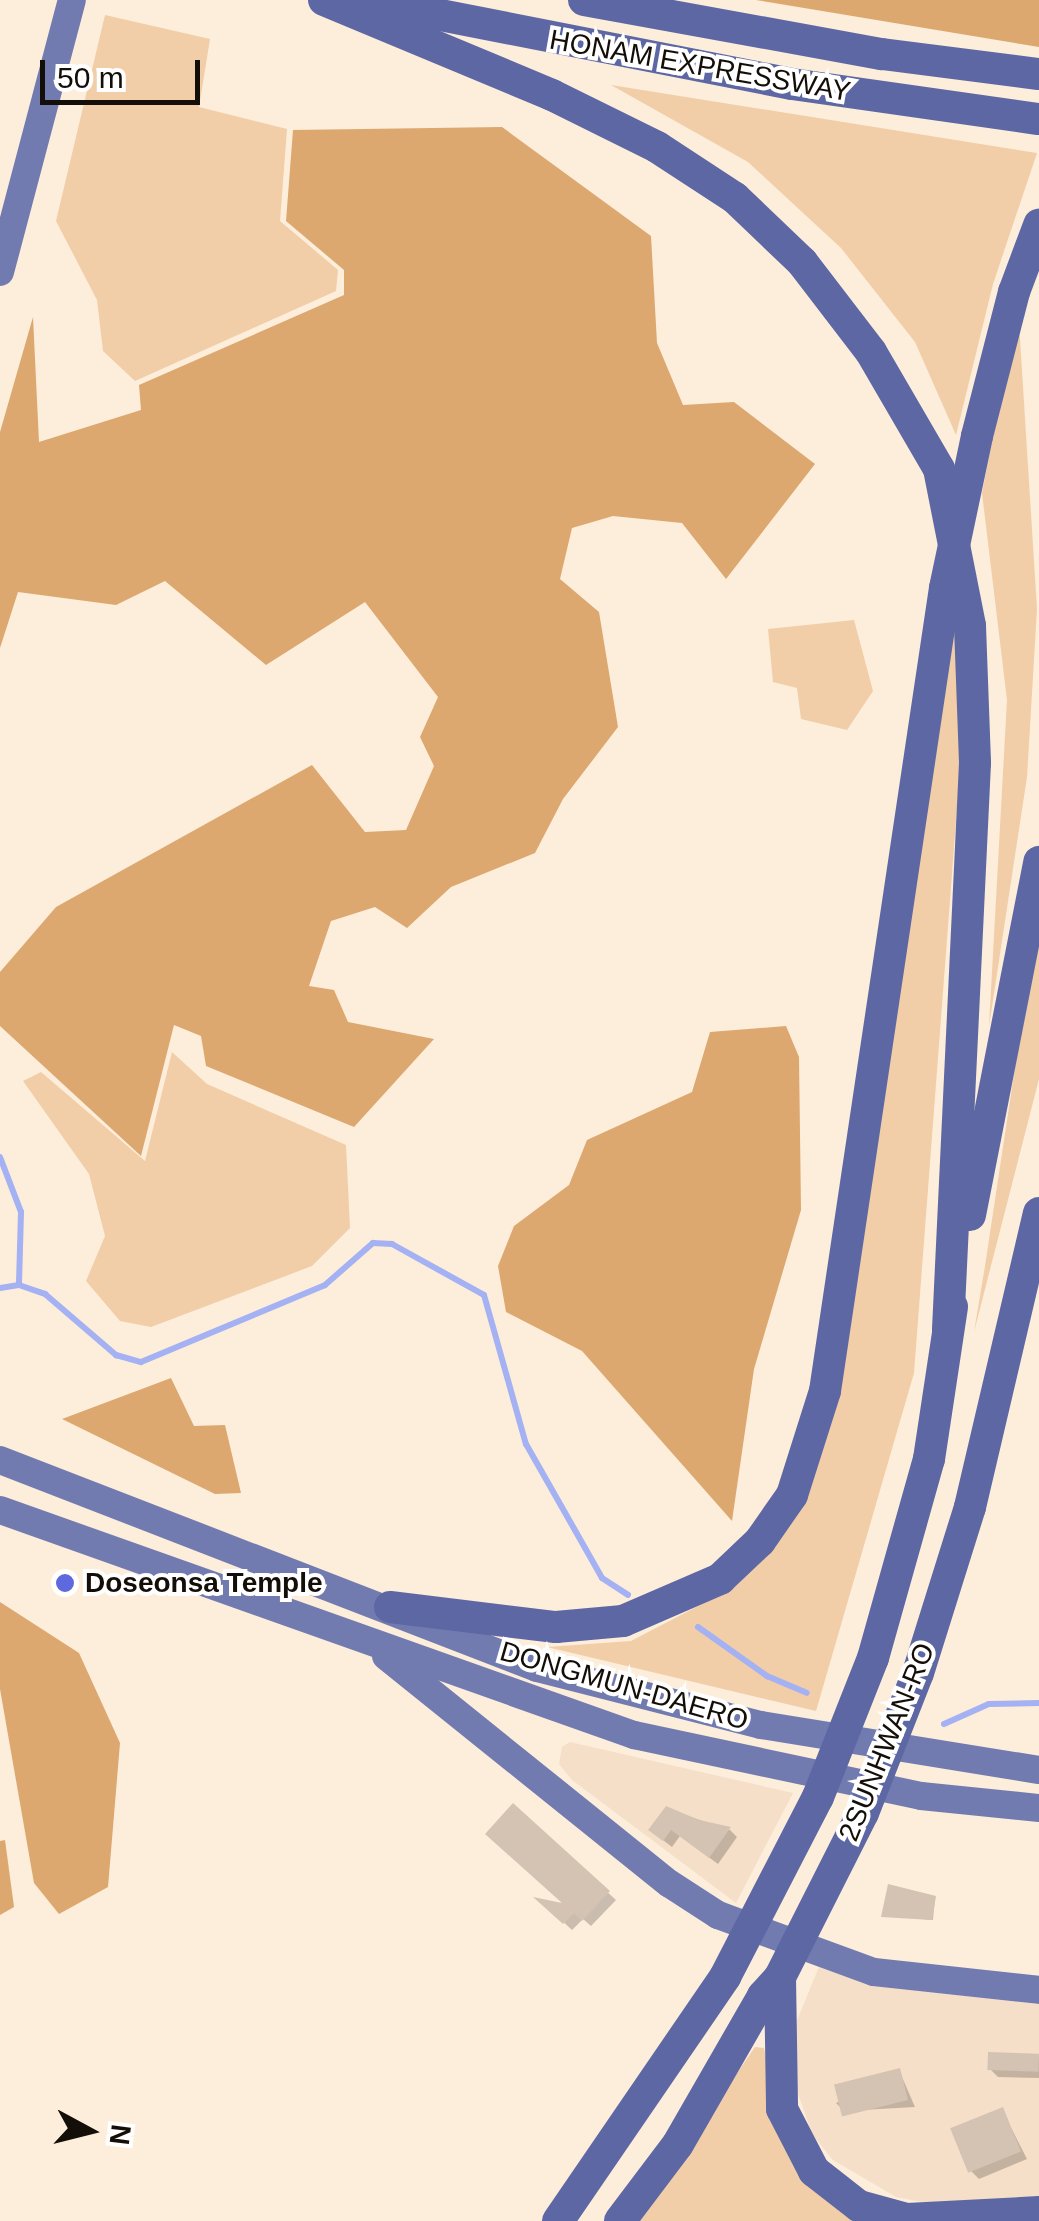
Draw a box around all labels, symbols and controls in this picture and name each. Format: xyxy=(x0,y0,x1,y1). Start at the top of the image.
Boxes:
street label: HONAM EXPRESSWAY xyxy=(547,23,853,109)
scale bar xyxy=(45,40,205,102)
text: 50 m xyxy=(57,61,124,94)
place label: Doseonsa Temple xyxy=(85,1566,323,1600)
marker: Doseonsa Temple xyxy=(54,1572,76,1594)
street label: DONGMUN-DAERO xyxy=(496,1634,752,1738)
street label: 2SUNHWAN-RO xyxy=(832,1638,942,1846)
north arrow xyxy=(40,2081,140,2181)
text: N xyxy=(104,2123,137,2147)

